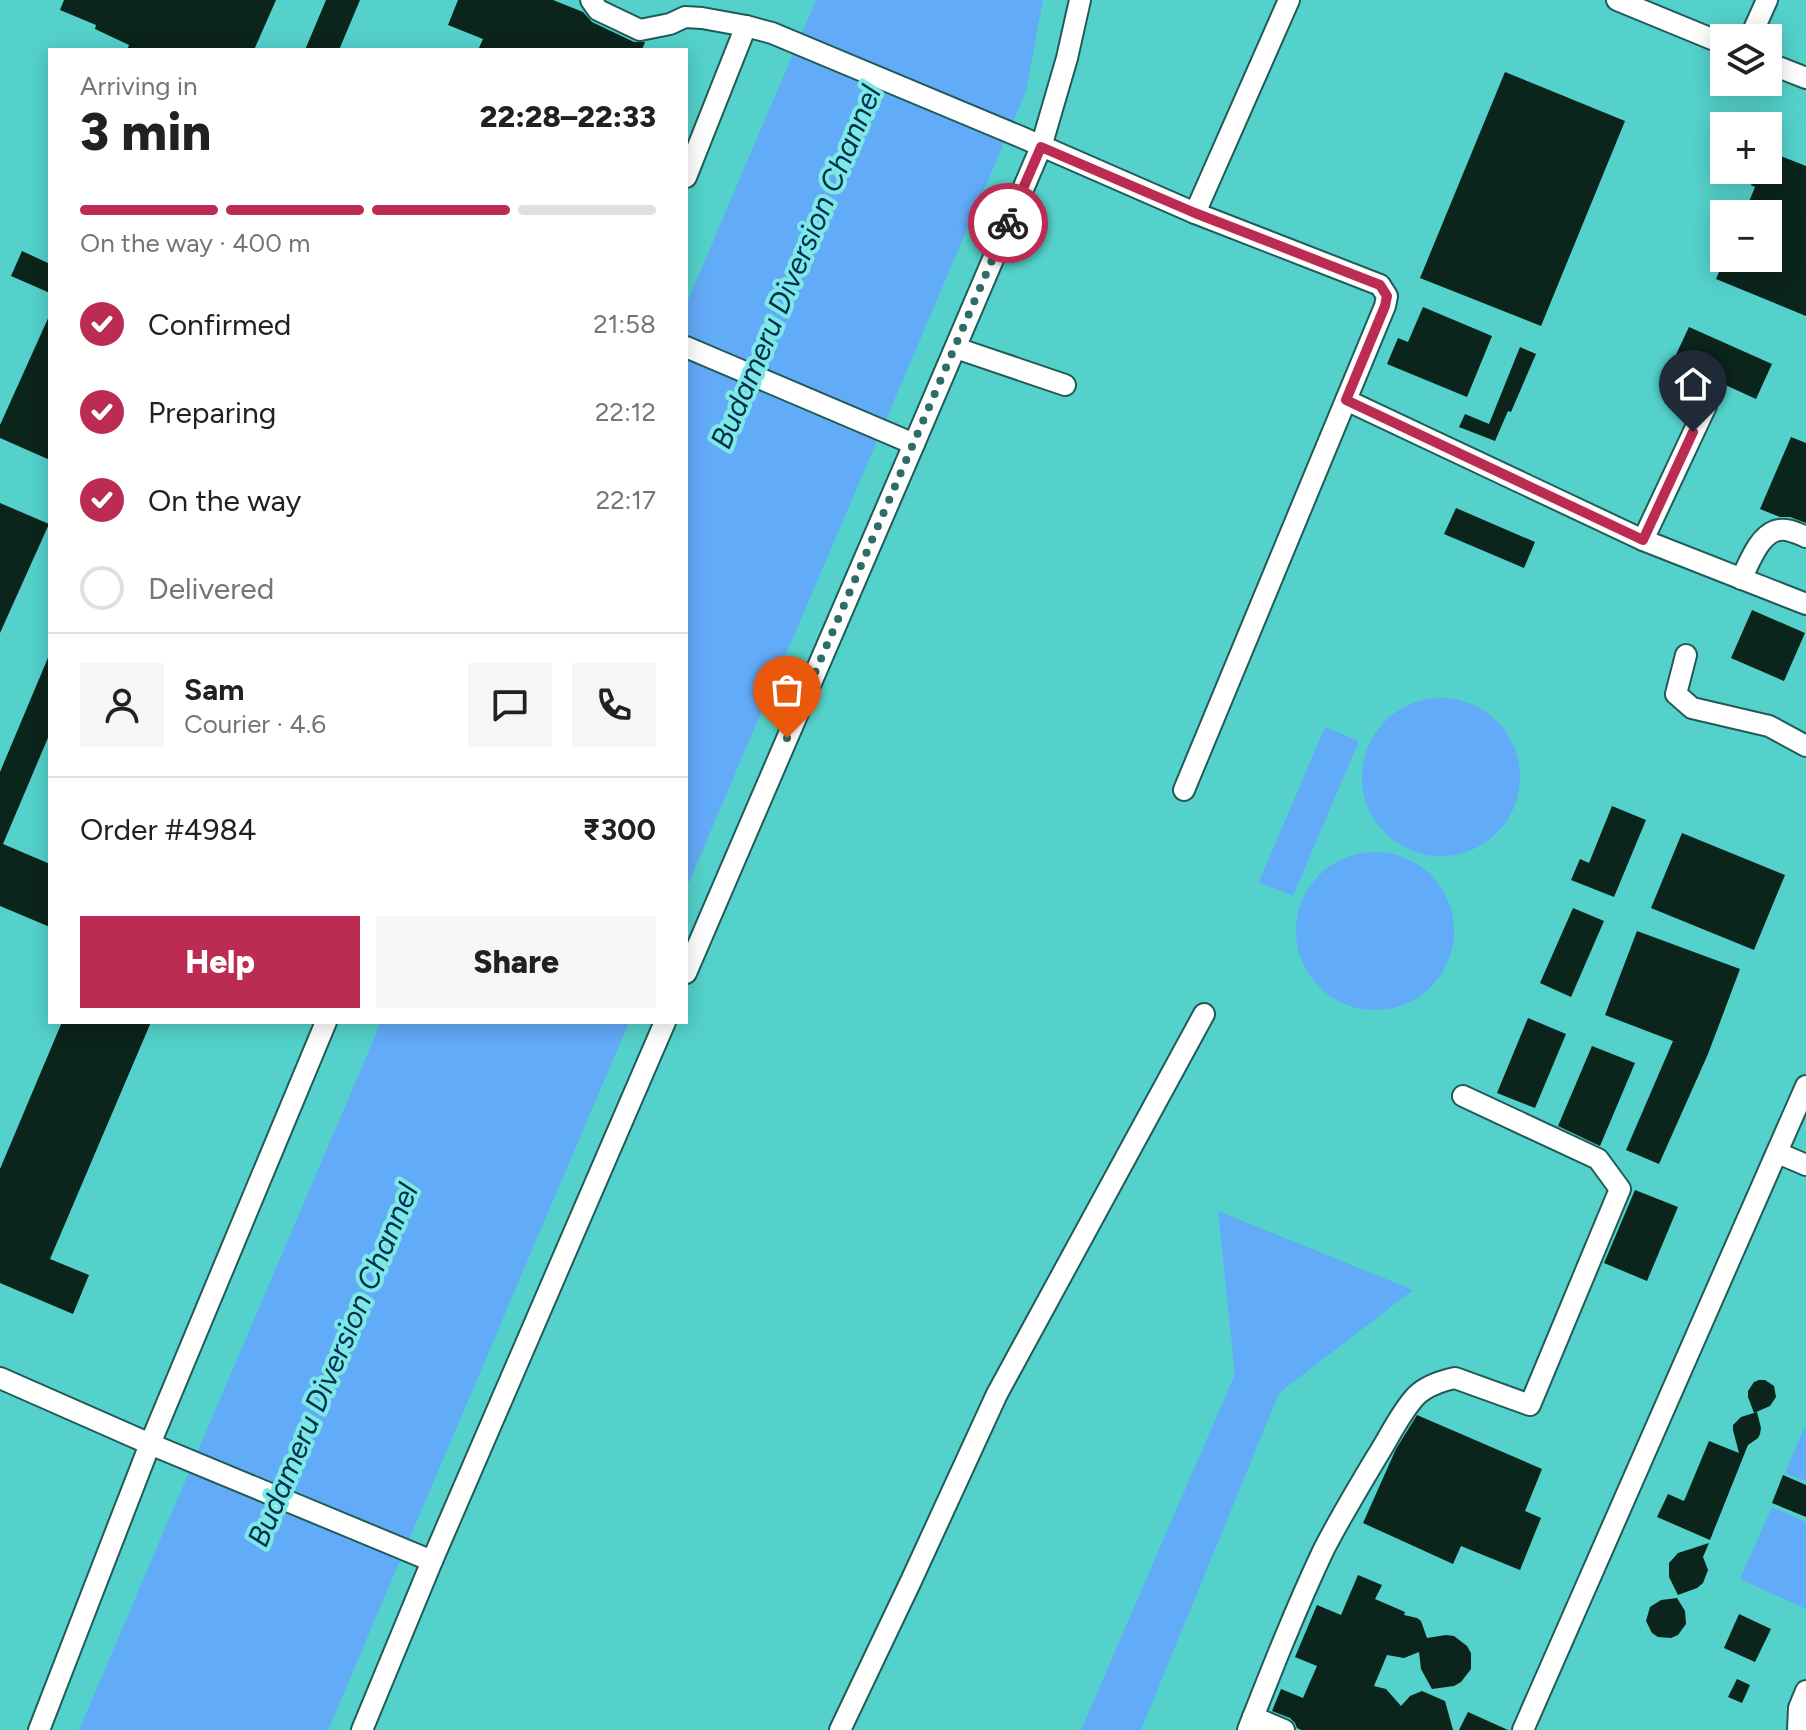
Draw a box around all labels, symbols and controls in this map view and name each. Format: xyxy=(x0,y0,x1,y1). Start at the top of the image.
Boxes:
map controls xyxy=(1710,24,1782,272)
button: layers xyxy=(1710,24,1782,96)
text: Arriving in xyxy=(80,70,198,102)
water label: Budameru Diversion Channel xyxy=(702,79,889,454)
text: 22:28–22:33 xyxy=(480,98,656,135)
text: 3 min xyxy=(80,101,211,163)
button: + xyxy=(1710,112,1782,184)
courier xyxy=(968,183,1048,263)
button: − xyxy=(1710,200,1782,272)
icon: bike xyxy=(986,201,1030,245)
text: On the way · 400 m xyxy=(80,227,310,259)
icon: check xyxy=(80,302,124,346)
text: Confirmed xyxy=(148,306,291,343)
text: 21:58 xyxy=(593,308,656,340)
pin xyxy=(1659,350,1727,432)
icon: home xyxy=(1671,362,1715,406)
icon: check xyxy=(80,390,124,434)
text: Preparing xyxy=(148,394,276,431)
text: 22:12 xyxy=(595,396,656,428)
icon: check xyxy=(80,478,124,522)
text: On the way xyxy=(148,482,301,519)
text: 22:17 xyxy=(596,484,656,516)
text: Delivered xyxy=(148,570,274,607)
pin xyxy=(753,656,821,738)
button: person xyxy=(80,663,164,747)
button: chat xyxy=(468,663,552,747)
button: phone xyxy=(572,663,656,747)
icon: bag xyxy=(765,668,809,712)
text: Sam xyxy=(184,671,244,708)
text: Courier · 4.6 xyxy=(184,708,326,740)
text: Order #4984 xyxy=(80,811,256,848)
text: ₹300 xyxy=(582,811,656,848)
button: Help xyxy=(80,916,360,1008)
button: Share xyxy=(376,916,656,1008)
water label: Budameru Diversion Channel xyxy=(239,1177,426,1552)

